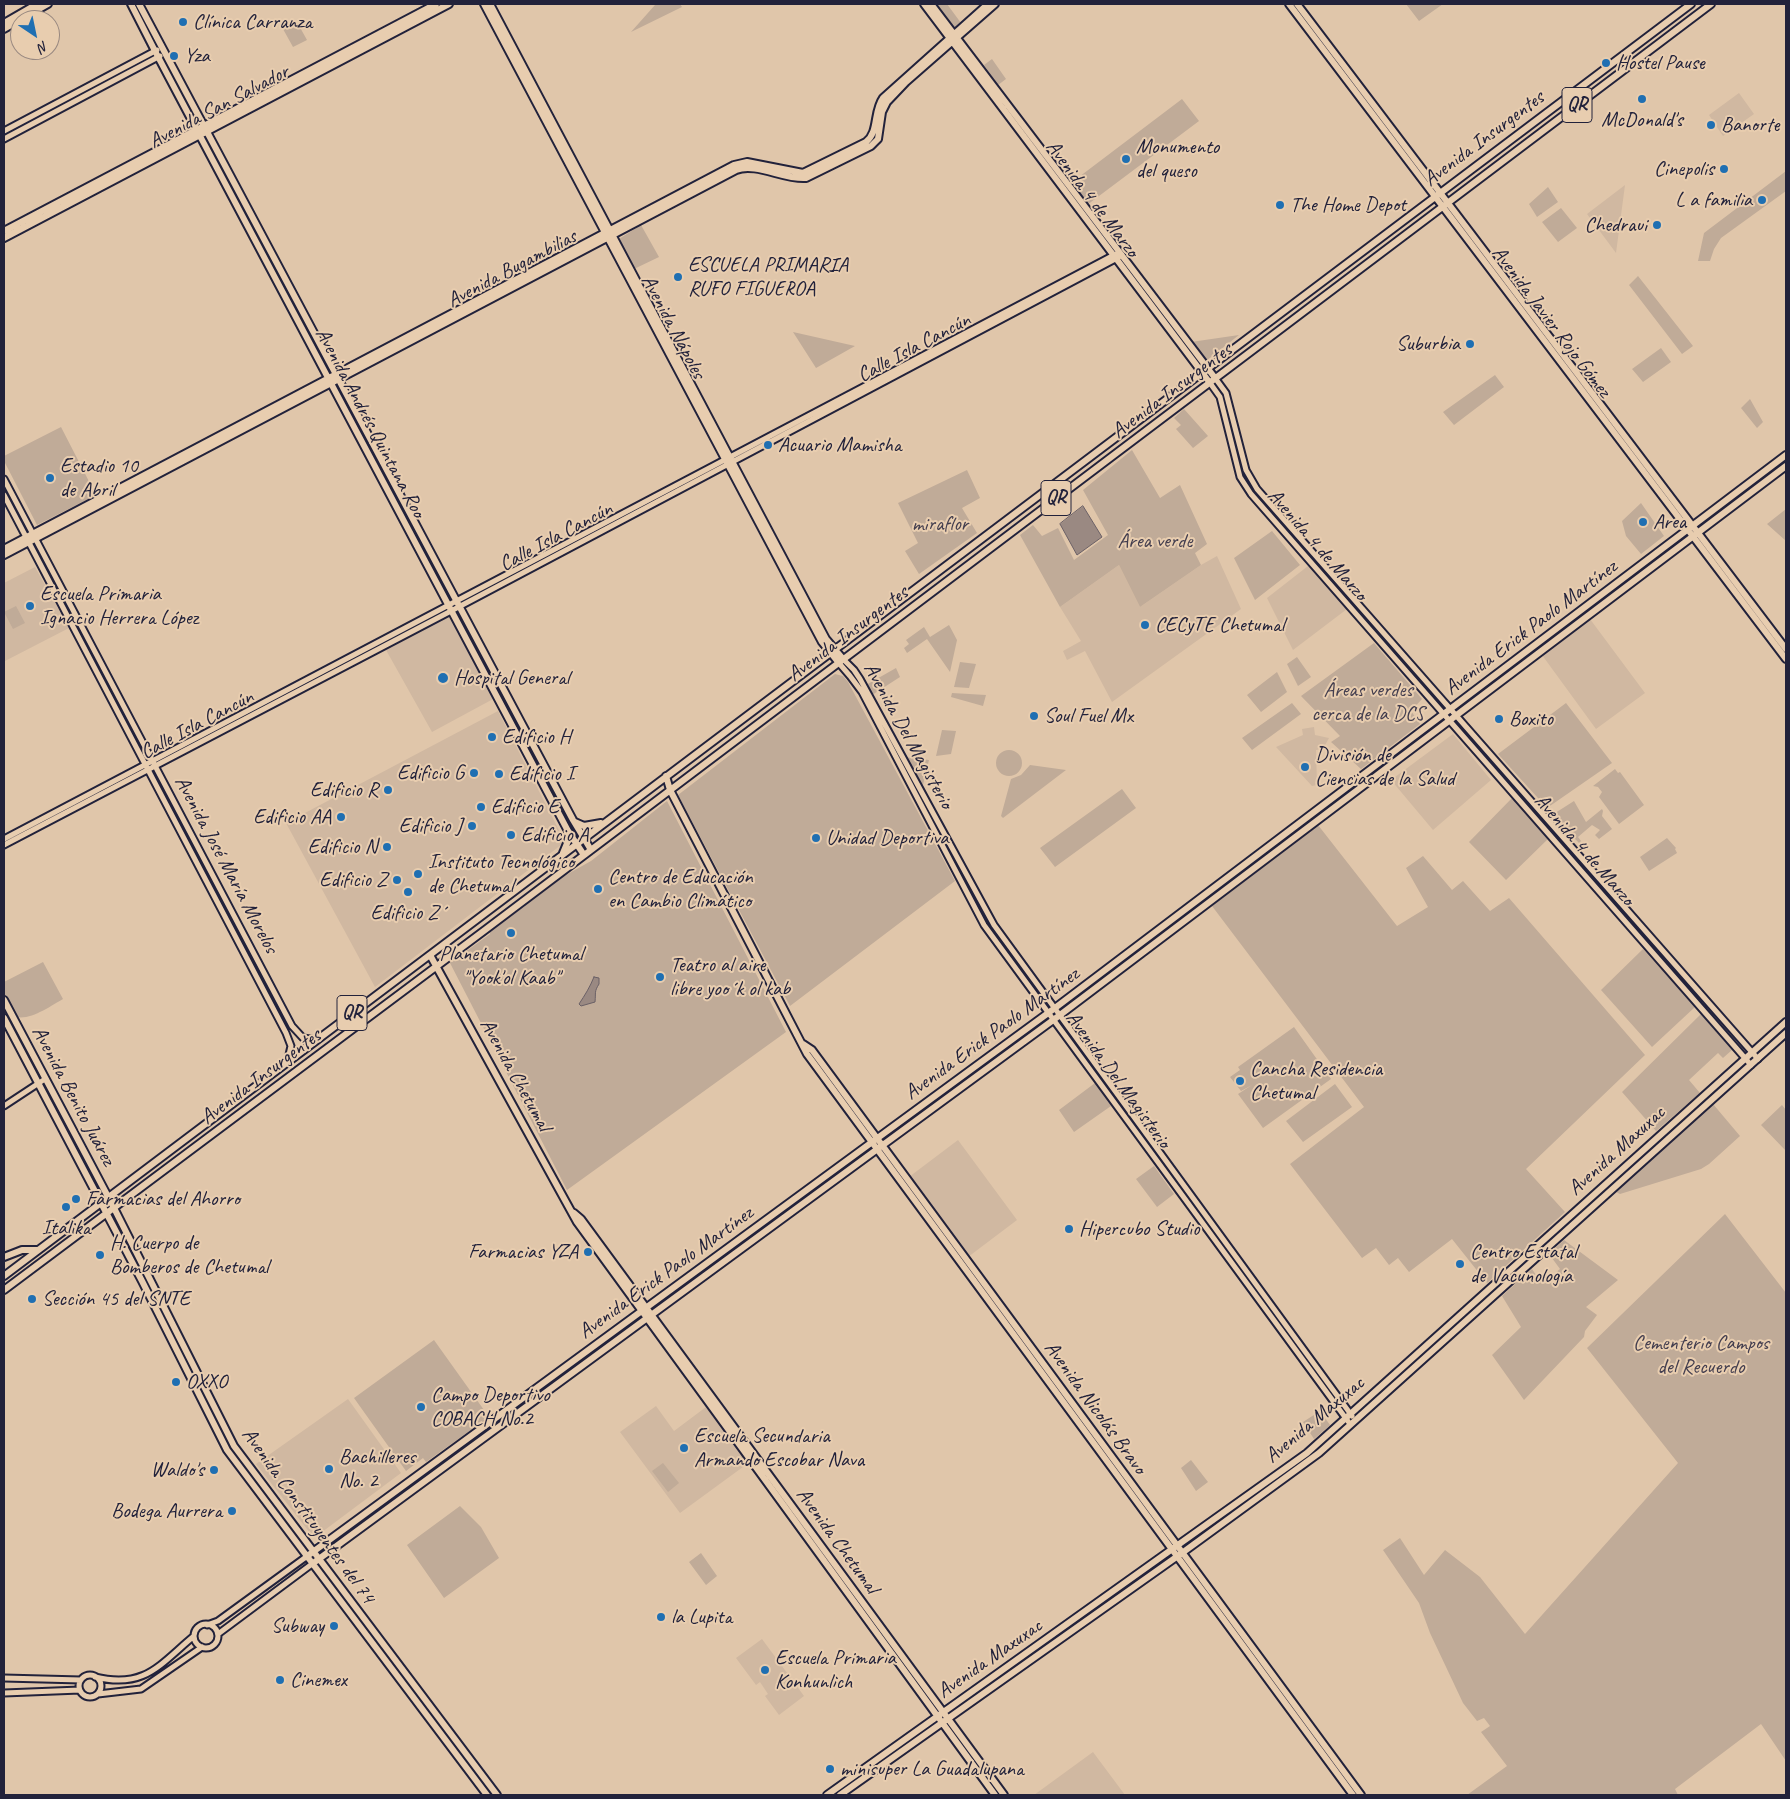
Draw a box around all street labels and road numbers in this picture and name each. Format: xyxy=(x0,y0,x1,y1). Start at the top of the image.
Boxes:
street label: Avenida San Salvador xyxy=(145,60,293,154)
street label: Avenida Insurgentes xyxy=(1419,86,1549,192)
road number: QR xyxy=(1562,88,1592,122)
street label: Avenida 4 de Marzo xyxy=(1040,135,1144,263)
street label: Avenida Bugambilias xyxy=(443,224,581,314)
street label: Avenida Javier Rojo Gómez xyxy=(1486,241,1616,403)
street label: Avenida Nápoles xyxy=(635,271,711,383)
street label: Calle Isla Cancún xyxy=(853,308,975,388)
street label: Avenida Andrés Quintana Roo xyxy=(309,324,431,522)
street label: Avenida Insurgentes xyxy=(1107,338,1237,444)
road number: QR xyxy=(1041,480,1071,516)
street label: Avenida 4 de Marzo xyxy=(1262,484,1372,606)
street label: Calle Isla Cancún xyxy=(495,497,617,577)
street label: Avenida Erick Paolo Martínez xyxy=(1440,555,1622,701)
street label: Avenida Insurgentes xyxy=(783,581,913,687)
street label: Avenida Del Magisterio xyxy=(857,659,959,813)
street label: Calle Isla Cancún xyxy=(136,685,258,765)
street label: Avenida José María Morelos xyxy=(169,772,283,958)
street label: Avenida 4 de Marzo xyxy=(1529,789,1639,911)
street label: Avenida Erick Paolo Martínez xyxy=(900,962,1084,1106)
road number: QR xyxy=(337,996,367,1030)
street label: Avenida Del Magisterio xyxy=(1060,1007,1176,1153)
street label: Avenida Chetumal xyxy=(474,1014,556,1136)
street label: Avenida Benito Juárez xyxy=(26,1022,120,1170)
street label: Avenida Insurgentes xyxy=(196,1024,326,1130)
street label: Avenida Maxuxac xyxy=(1563,1101,1671,1201)
street label: Avenida Erick Paolo Martínez xyxy=(574,1201,758,1345)
street label: Avenida Nicolás Bravo xyxy=(1038,1337,1152,1479)
street label: Avenida Maxuxac xyxy=(1260,1371,1370,1469)
street label: Avenida Constituyentes del 74 xyxy=(236,1423,380,1609)
street label: Avenida Chetumal xyxy=(790,1483,884,1599)
street label: Avenida Maxuxac xyxy=(933,1614,1047,1704)

